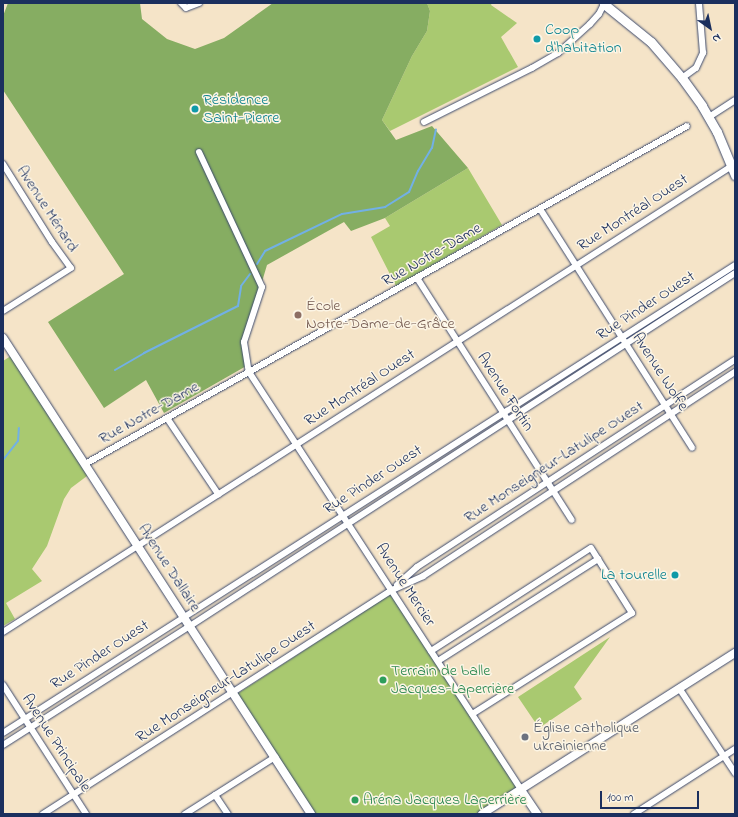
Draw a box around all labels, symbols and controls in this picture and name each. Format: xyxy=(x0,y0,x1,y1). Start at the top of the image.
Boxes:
north arrow xyxy=(690,8,730,48)
place label: Coop d'habitation xyxy=(545,20,622,58)
text: N xyxy=(709,29,724,47)
marker: Coop d'habitation xyxy=(532,34,542,44)
place label: Résidence Saint-Pierre xyxy=(203,90,279,128)
marker: Résidence Saint-Pierre xyxy=(190,104,200,114)
street label: Avenue Ménard xyxy=(12,162,82,256)
street label: Rue Montréal Ouest xyxy=(574,170,692,256)
street label: Rue Notre-Dame xyxy=(379,219,485,291)
street label: Rue Pinder Ouest xyxy=(593,267,699,345)
place label: École Notre-Dame-de-Grâce xyxy=(306,296,455,334)
marker: École Notre-Dame-de-Grâce xyxy=(293,310,303,320)
street label: Avenue Wolfe xyxy=(628,329,692,415)
street label: Rue Montréal Ouest xyxy=(301,345,419,431)
street label: Avenue Fortin xyxy=(472,349,538,435)
street label: Rue Notre-Dame xyxy=(95,378,203,448)
street label: Rue Monseigneur-Latulipe Ouest xyxy=(461,397,647,527)
street label: Rue Pinder Ouest xyxy=(320,441,426,519)
street label: Avenue Dallaire xyxy=(133,520,205,616)
street label: Avenue Mercier xyxy=(371,540,439,630)
place label: La tourelle xyxy=(601,565,667,585)
marker: La tourelle xyxy=(670,570,680,580)
street label: Rue Pinder Ouest xyxy=(47,616,153,694)
street label: Rue Monseigneur-Latulipe Ouest xyxy=(133,617,319,747)
place label: Terrain de balle Jacques-Laperrière xyxy=(391,661,514,699)
marker: Terrain de balle Jacques-Laperrière xyxy=(378,675,388,685)
street label: Avenue Principale xyxy=(17,690,95,796)
place label: Église catholique ukrainienne xyxy=(533,718,639,756)
marker: Église catholique ukrainienne xyxy=(520,732,530,742)
scale bar xyxy=(602,783,701,809)
text: 100 m xyxy=(607,789,634,807)
place label: Aréna Jacques Laperrière xyxy=(363,790,527,810)
marker: Aréna Jacques Laperrière xyxy=(350,795,360,805)

